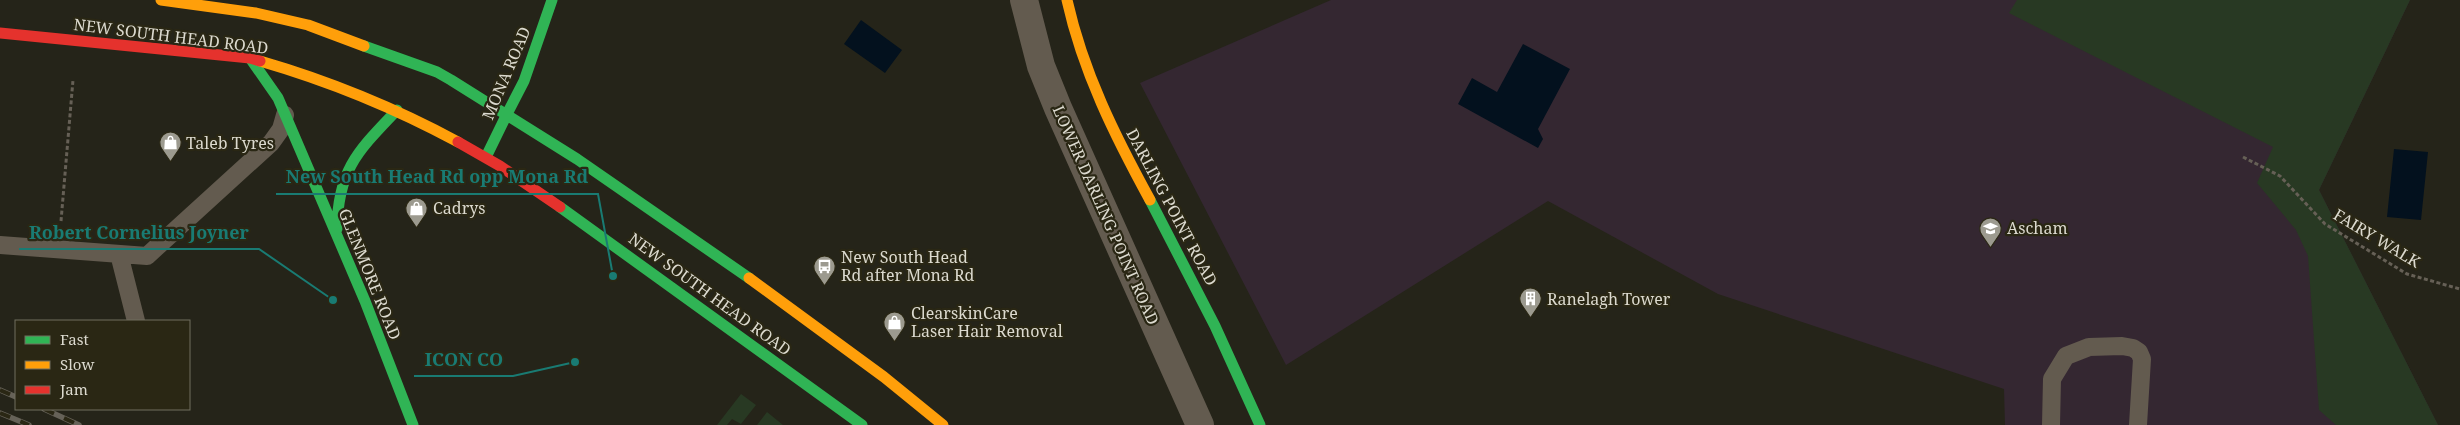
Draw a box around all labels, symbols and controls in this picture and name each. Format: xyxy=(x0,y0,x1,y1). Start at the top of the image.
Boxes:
street label: NEW SOUTH HEAD ROAD xyxy=(72,13,270,59)
street label: MONA ROAD xyxy=(476,23,536,123)
street label: LOWER DARLING POINT ROAD xyxy=(1048,102,1164,328)
street label: DARLING POINT ROAD xyxy=(1121,125,1223,289)
shop icon: Taleb Tyres xyxy=(158,131,182,162)
place label: Taleb Tyres xyxy=(186,132,274,154)
callout: New South Head Rd opp Mona Rd xyxy=(276,161,598,194)
text: New South Head Rd opp Mona Rd xyxy=(286,164,589,188)
shop icon: Cadrys xyxy=(405,196,429,227)
place label: Cadrys xyxy=(433,197,485,219)
street label: FAIRY WALK xyxy=(2329,203,2425,273)
street label: GLENMORE ROAD xyxy=(334,205,406,343)
callout: Robert Cornelius Joyner xyxy=(19,216,259,249)
school or university icon: Ascham xyxy=(1979,216,2003,247)
place label: Ascham xyxy=(2007,217,2068,239)
text: Robert Cornelius Joyner xyxy=(29,220,250,244)
street label: NEW SOUTH HEAD ROAD xyxy=(624,228,796,360)
place label: New South Head Rd after Mona Rd xyxy=(841,246,975,286)
bus stop icon: New South Head Rd after Mona Rd xyxy=(813,254,837,285)
building icon: Ranelagh Tower xyxy=(1519,287,1543,318)
place label: Ranelagh Tower xyxy=(1547,288,1671,310)
place label: ClearskinCare Laser Hair Removal xyxy=(911,302,1063,342)
shop icon: ClearskinCare Laser Hair Removal xyxy=(883,310,907,341)
legend xyxy=(15,320,190,410)
text: Fast xyxy=(60,329,89,349)
callout: ICON CO xyxy=(414,343,513,376)
text: ICON CO xyxy=(425,347,503,371)
text: Slow xyxy=(60,354,94,374)
text: Jam xyxy=(59,379,88,399)

